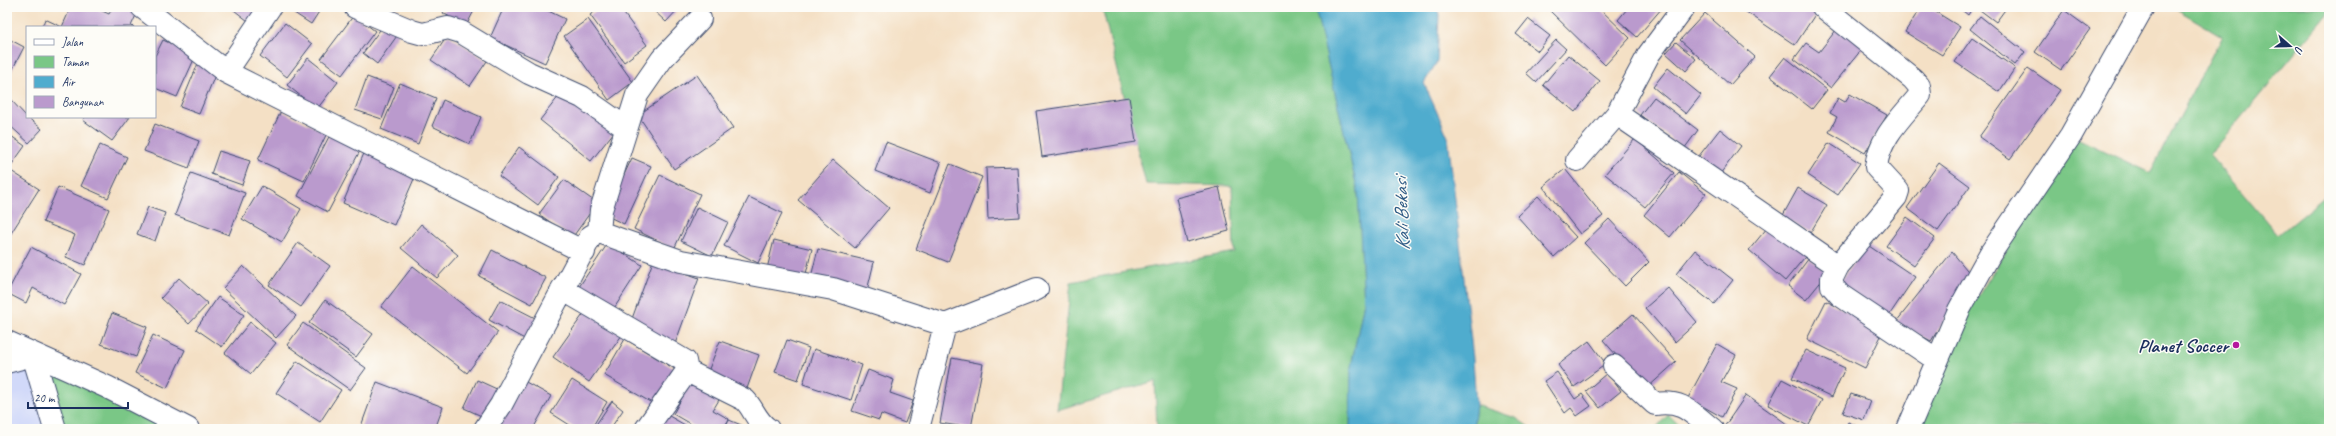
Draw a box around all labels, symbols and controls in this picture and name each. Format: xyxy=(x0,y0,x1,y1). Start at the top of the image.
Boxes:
legend xyxy=(26,26,156,118)
north arrow xyxy=(2270,26,2310,66)
text: Jalan xyxy=(61,34,84,50)
text: U xyxy=(2291,45,2307,57)
text: Taman xyxy=(62,54,89,70)
text: Air xyxy=(62,74,76,90)
text: Bangunan xyxy=(62,94,104,110)
water label: Kali Bekasi xyxy=(1388,172,1415,251)
place label: Planet Soccer xyxy=(2138,334,2230,358)
marker: Planet Soccer xyxy=(2231,340,2241,350)
scale bar xyxy=(28,384,128,410)
text: 20 m xyxy=(34,390,56,406)

